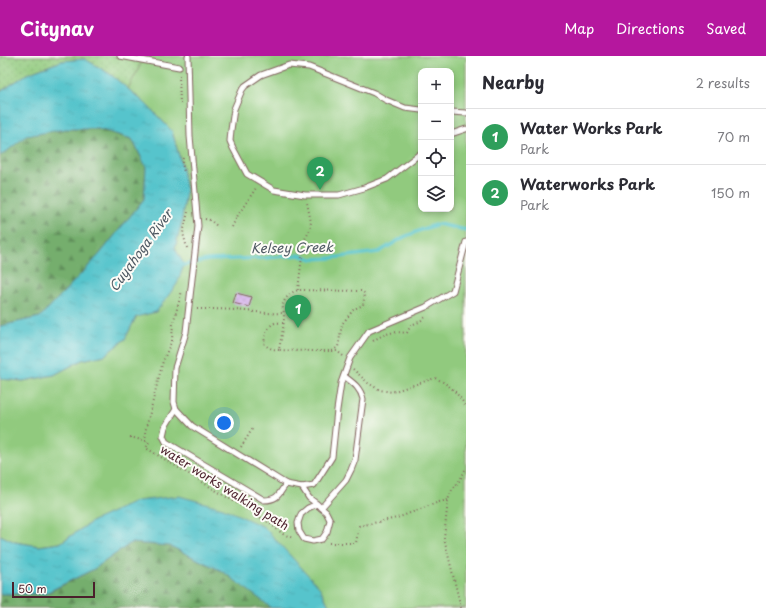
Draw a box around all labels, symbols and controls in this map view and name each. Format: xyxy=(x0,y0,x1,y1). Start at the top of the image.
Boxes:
text: Citynav xyxy=(20,14,94,42)
text: Map xyxy=(564,18,594,39)
text: Directions xyxy=(616,18,684,39)
text: Saved xyxy=(706,18,746,39)
map controls xyxy=(418,68,454,212)
button: + xyxy=(418,68,454,104)
text: Nearby xyxy=(482,69,544,95)
text: 2 results xyxy=(696,73,750,92)
button: − xyxy=(418,104,454,140)
text: Water Works Park xyxy=(520,116,663,139)
text: 1 xyxy=(492,127,498,146)
text: 70 m xyxy=(717,127,750,146)
text: Park xyxy=(520,139,549,158)
button: locate xyxy=(418,140,454,176)
pin: 2 xyxy=(307,157,333,190)
text: Waterworks Park xyxy=(520,172,655,195)
button: layers xyxy=(418,176,454,212)
text: 2 xyxy=(490,183,500,202)
text: 150 m xyxy=(711,183,750,202)
text: Park xyxy=(520,195,549,214)
water label: Cuyahoga River xyxy=(104,204,177,295)
water label: Kelsey Creek xyxy=(251,237,334,257)
pin: 1 xyxy=(285,295,311,328)
your location xyxy=(214,413,234,433)
street label: water works walking path xyxy=(157,440,293,534)
scale bar xyxy=(12,580,95,599)
text: 50 m xyxy=(18,580,47,597)

